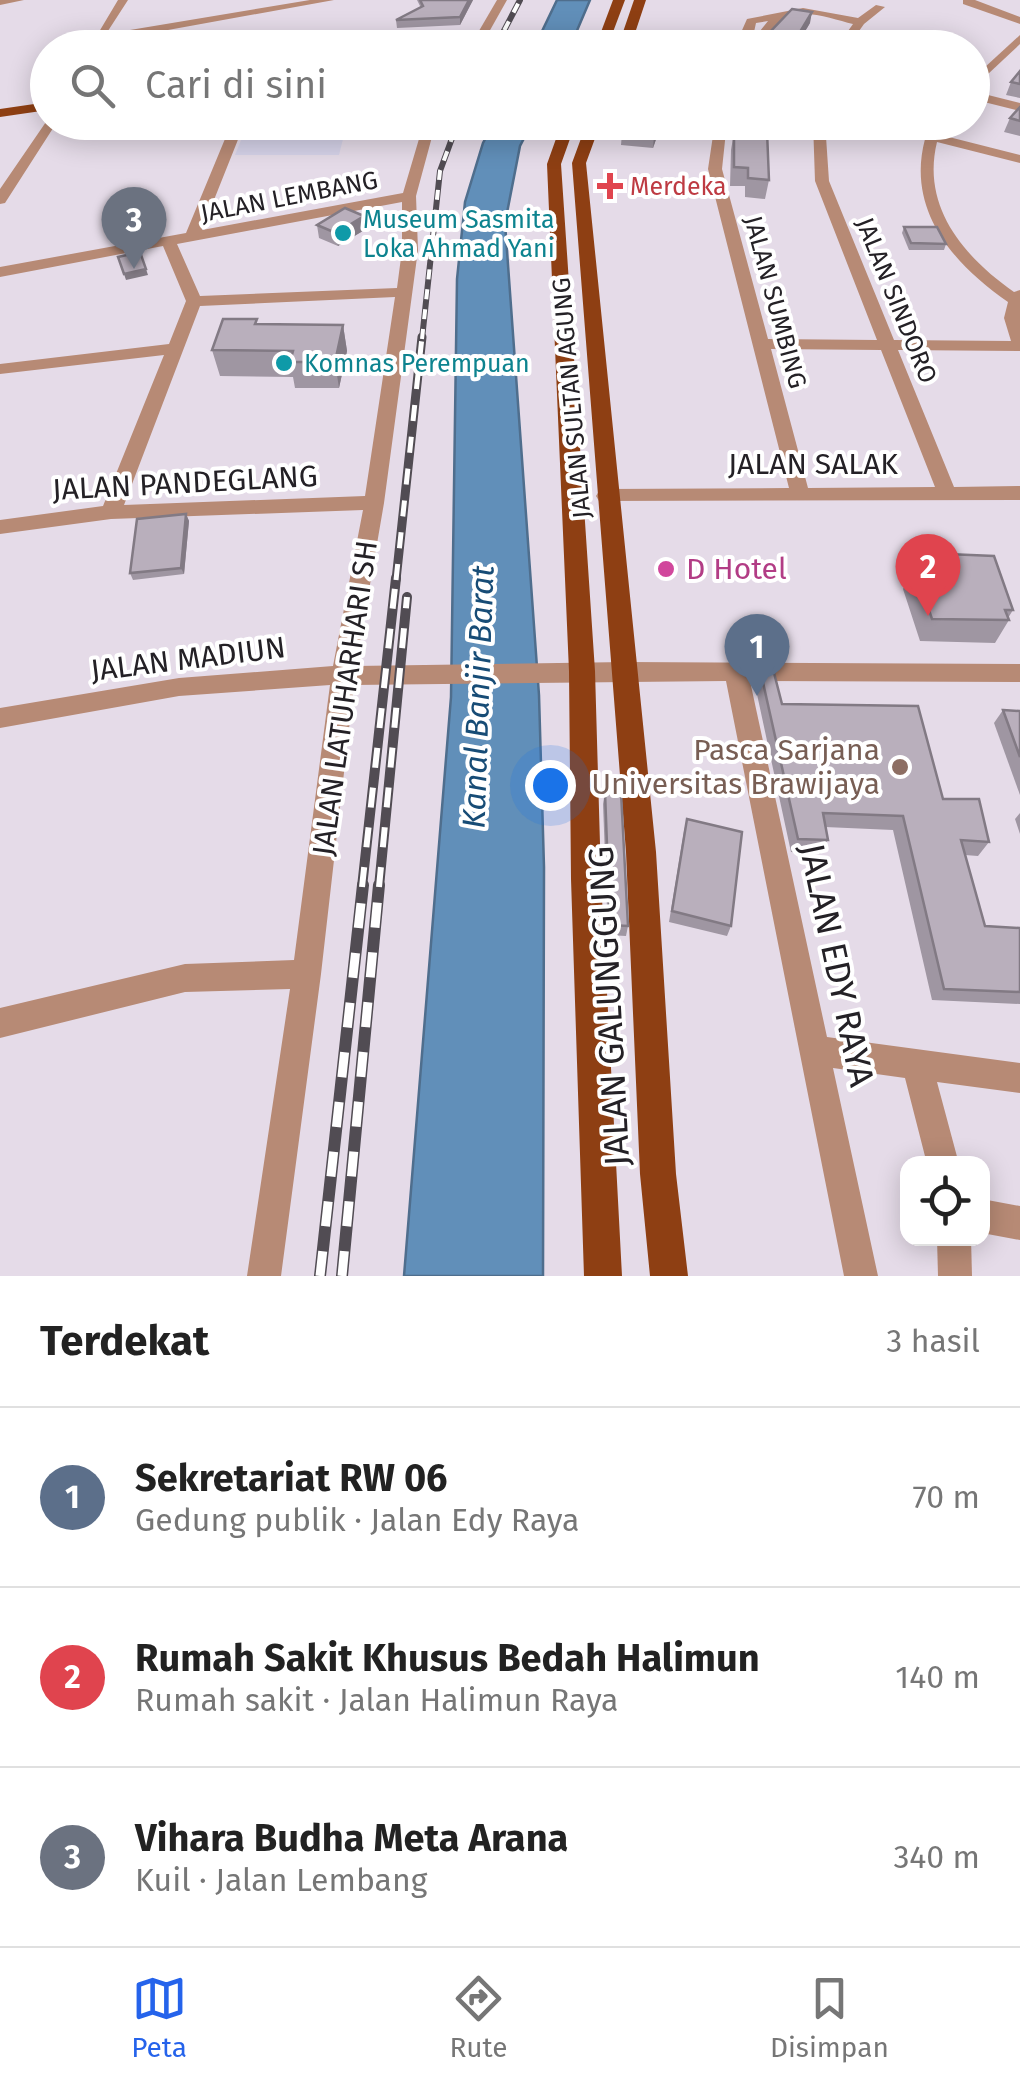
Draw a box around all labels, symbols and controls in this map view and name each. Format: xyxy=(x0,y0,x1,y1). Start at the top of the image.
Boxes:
search box xyxy=(30,30,990,140)
icon: search xyxy=(65,58,120,113)
text: Cari di sini xyxy=(145,62,327,108)
street label: JALAN LEMBANG xyxy=(198,165,380,229)
place label: Merdeka xyxy=(630,172,727,202)
marker: Merdeka xyxy=(599,175,621,197)
pin: 3 xyxy=(102,186,166,269)
place label: Museum Sasmita Loka Ahmad Yani xyxy=(363,205,555,264)
street label: JALAN SUMBING xyxy=(738,213,812,392)
street label: JALAN SINDORO xyxy=(849,213,943,388)
marker: Museum Sasmita Loka Ahmad Yani xyxy=(332,222,354,244)
street label: JALAN SULTAN AGUNG xyxy=(547,276,597,520)
place label: Komnas Perempuan xyxy=(304,349,530,379)
marker: Komnas Perempuan xyxy=(273,352,295,374)
street label: JALAN SALAK xyxy=(728,446,898,482)
street label: JALAN PANDEGLANG xyxy=(51,458,319,508)
pin: 2 xyxy=(896,534,960,616)
street label: JALAN LATUHARHARI SH xyxy=(305,538,385,858)
place label: D Hotel xyxy=(686,551,787,587)
marker: D Hotel xyxy=(655,558,677,580)
water label: Kanal Banjir Barat xyxy=(454,564,502,829)
pin: 1 xyxy=(724,614,790,696)
street label: JALAN MADIUN xyxy=(89,629,287,689)
place label: Pasca Sarjana Universitas Brawijaya xyxy=(591,732,880,802)
marker: Pasca Sarjana Universitas Brawijaya xyxy=(889,756,911,778)
your location xyxy=(525,760,576,811)
street label: JALAN EDY RAYA xyxy=(791,840,883,1090)
street label: JALAN GALUNGGUNG xyxy=(580,845,638,1167)
map controls xyxy=(900,1156,990,1246)
button: locate xyxy=(900,1156,990,1246)
text: Terdekat xyxy=(40,1316,209,1366)
text: 3 hasil xyxy=(886,1322,980,1360)
text: Sekretariat RW 06 xyxy=(135,1455,448,1501)
text: 1 xyxy=(65,1478,80,1516)
text: 70 m xyxy=(912,1478,980,1516)
text: Gedung publik · Jalan Edy Raya xyxy=(135,1501,579,1539)
text: Rumah Sakit Khusus Bedah Halimun xyxy=(135,1635,760,1681)
text: 2 xyxy=(64,1658,81,1696)
text: 140 m xyxy=(895,1658,980,1696)
text: Rumah sakit · Jalan Halimun Raya xyxy=(135,1681,619,1719)
text: Vihara Budha Meta Arana xyxy=(135,1815,568,1861)
text: 3 xyxy=(64,1838,81,1876)
text: 340 m xyxy=(893,1838,980,1876)
text: Kuil · Jalan Lembang xyxy=(135,1861,427,1899)
tab: Peta xyxy=(131,1971,187,2064)
tab: Rute xyxy=(449,1971,508,2064)
tab: Disimpan xyxy=(770,1971,889,2064)

